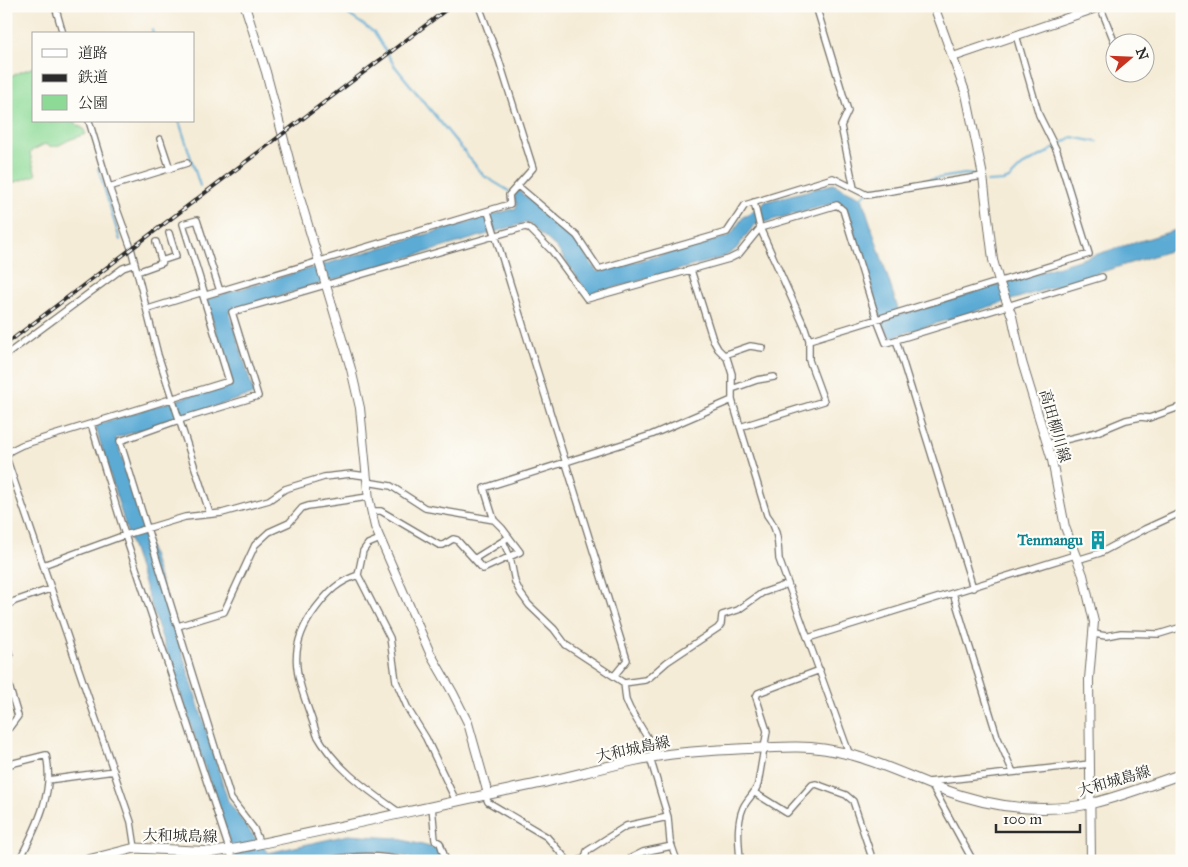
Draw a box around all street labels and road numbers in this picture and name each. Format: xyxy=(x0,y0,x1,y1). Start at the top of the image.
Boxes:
street label: 高田柳川線 xyxy=(1036,387,1074,465)
street label: 大和城島線 xyxy=(594,732,672,766)
street label: 大和城島線 xyxy=(1075,762,1153,800)
street label: 大和城島線 xyxy=(142,826,218,846)

